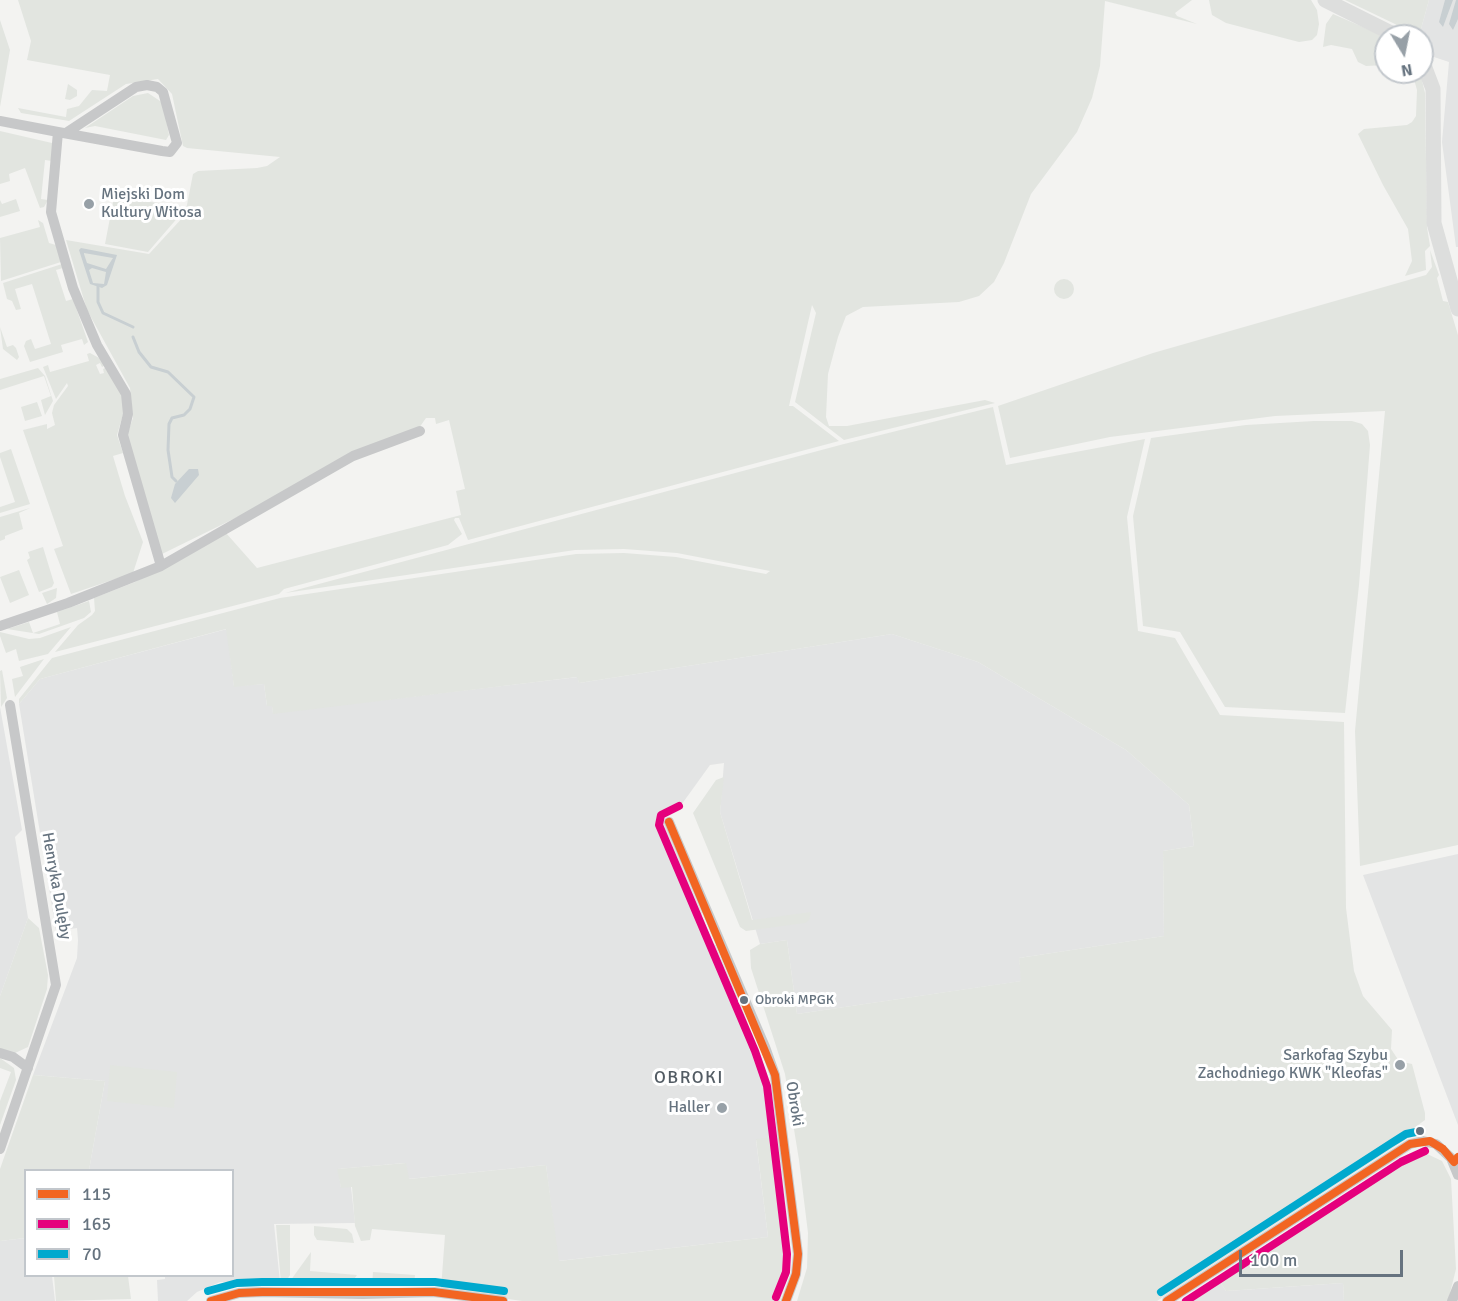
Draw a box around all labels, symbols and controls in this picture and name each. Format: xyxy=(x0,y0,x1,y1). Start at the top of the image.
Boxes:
north arrow xyxy=(1374,24,1434,84)
text: N xyxy=(1400,59,1414,81)
place label: Miejski Dom Kultury Witosa xyxy=(101,185,202,223)
marker: Miejski Dom Kultury Witosa xyxy=(82,197,96,211)
street label: Henryka Dulęby xyxy=(37,831,75,941)
place label: Obroki MPGK xyxy=(755,992,834,1008)
marker: Obroki MPGK xyxy=(738,994,750,1006)
place label: Sarkofag Szybu Zachodniego KWK "Kleofas" xyxy=(1198,1046,1388,1084)
marker: Sarkofag Szybu Zachodniego KWK "Kleofas" xyxy=(1393,1058,1407,1072)
district label: OBROKI xyxy=(654,1067,724,1089)
street label: Obroki xyxy=(781,1080,807,1128)
place label: Haller xyxy=(668,1098,710,1118)
marker: Haller xyxy=(715,1101,729,1115)
unlabelled marker xyxy=(1414,1125,1426,1137)
legend xyxy=(24,1169,234,1277)
text: 115 xyxy=(82,1183,111,1205)
text: 165 xyxy=(82,1213,111,1235)
scale bar xyxy=(1242,1238,1406,1276)
text: 70 xyxy=(82,1243,101,1265)
text: 100 m xyxy=(1250,1249,1297,1271)

